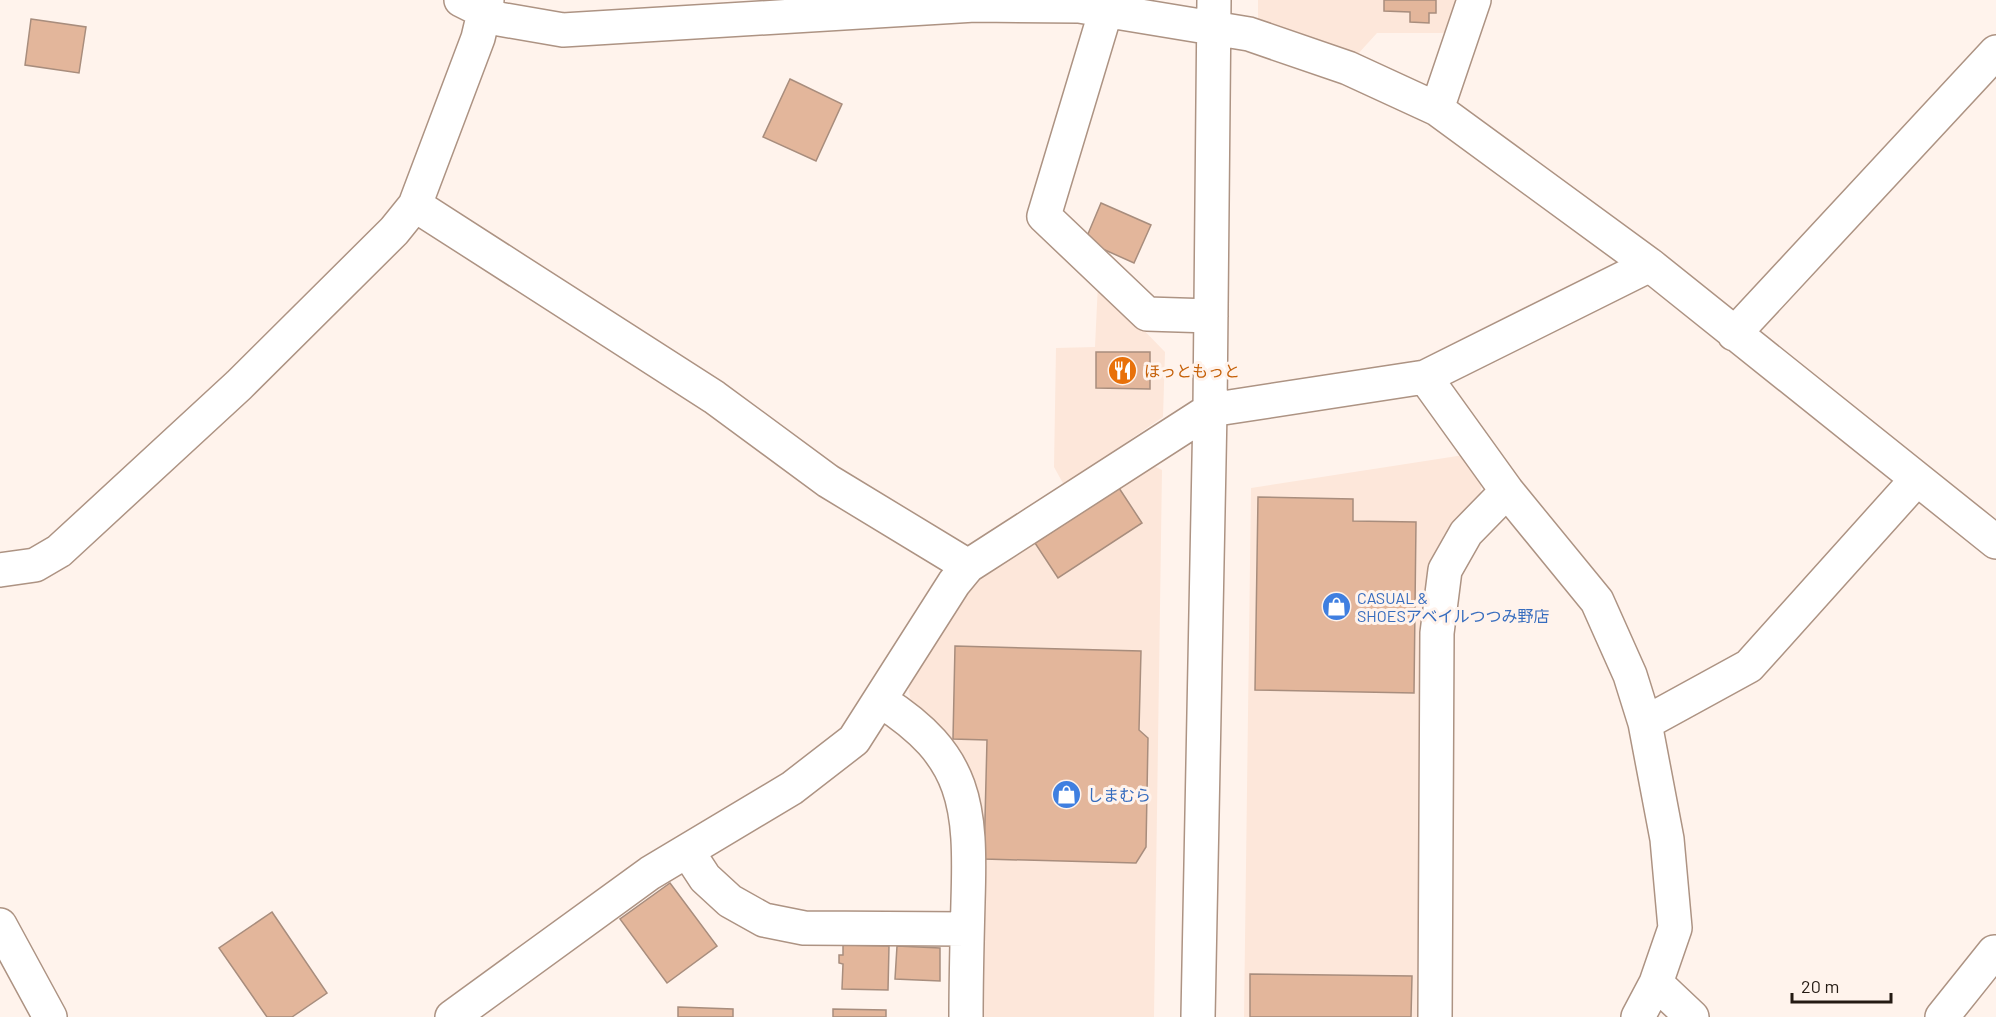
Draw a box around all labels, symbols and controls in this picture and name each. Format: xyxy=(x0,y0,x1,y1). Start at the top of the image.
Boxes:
restaurant icon: ほっともっと xyxy=(1107,354,1139,386)
place label: ほっともっと xyxy=(1144,361,1240,380)
place label: CASUAL & SHOESアベイルつつみ野店 xyxy=(1357,588,1549,625)
shop icon: CASUAL & SHOESアベイルつつみ野店 xyxy=(1320,590,1352,622)
shop icon: しまむら xyxy=(1050,778,1082,810)
place label: しまむら xyxy=(1087,785,1151,804)
scale bar xyxy=(1792,966,1891,1004)
text: 20 m xyxy=(1801,975,1839,997)

